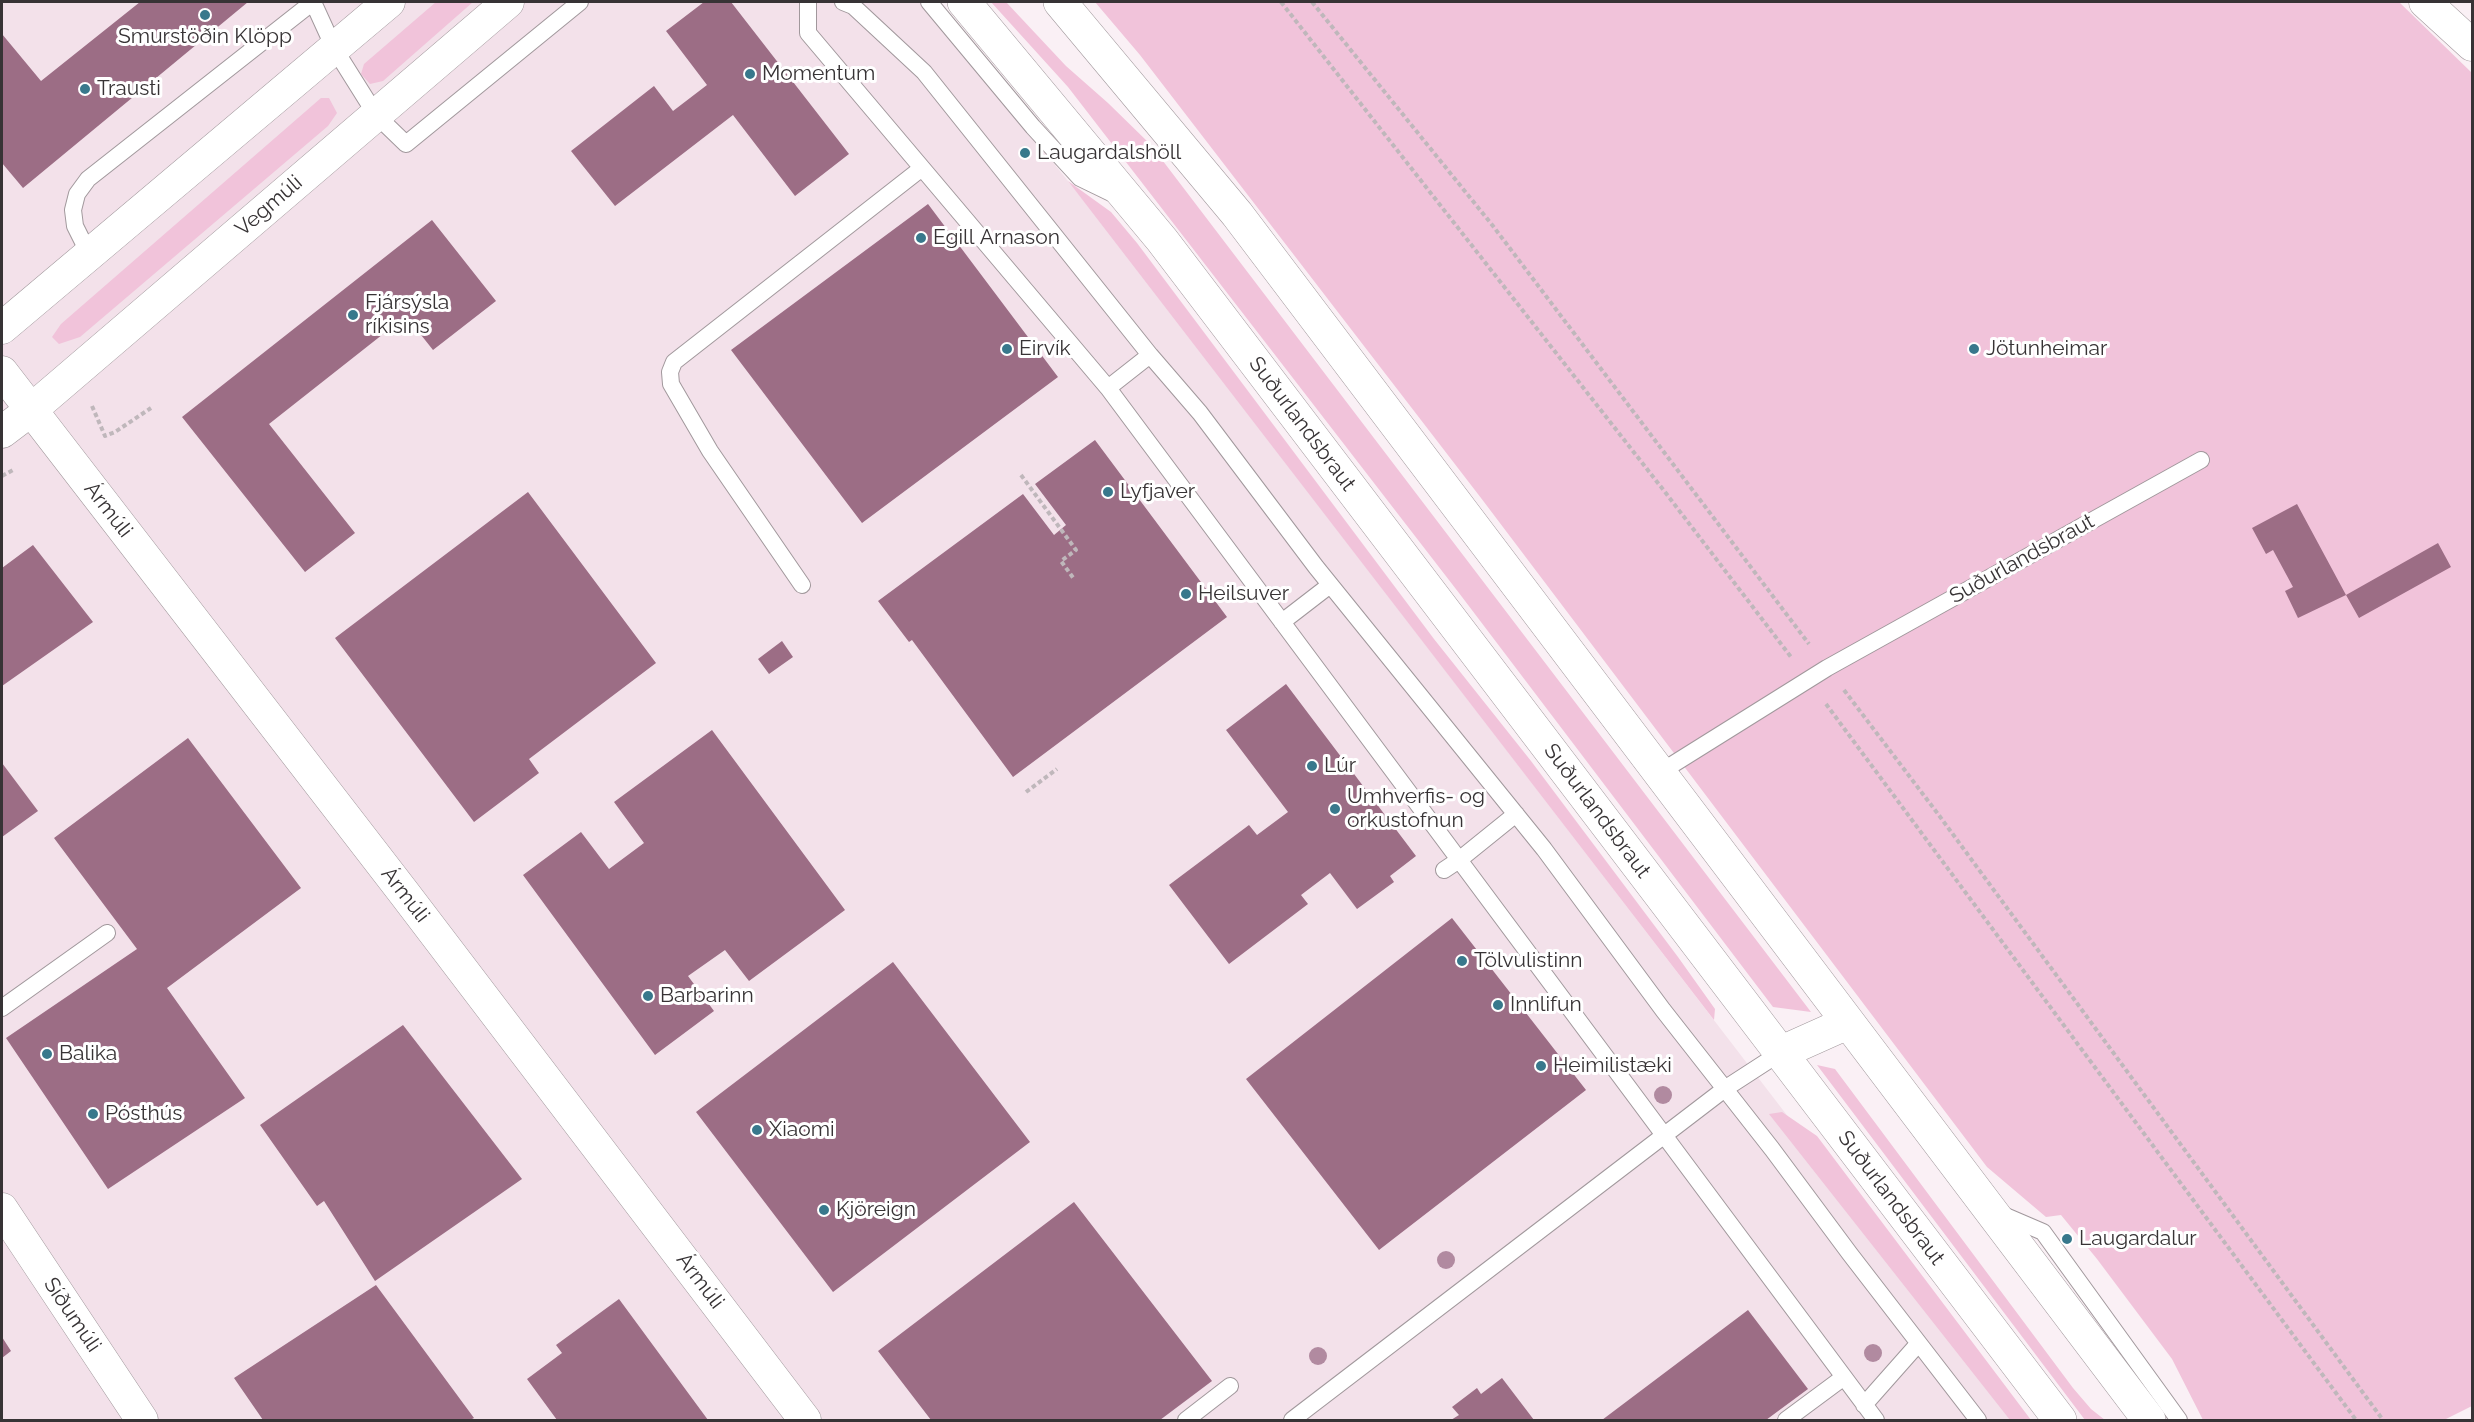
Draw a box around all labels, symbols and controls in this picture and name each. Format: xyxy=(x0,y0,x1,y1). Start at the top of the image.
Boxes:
marker: Smurstöðin Klöpp xyxy=(198,8,212,22)
place label: Smurstöðin Klöpp xyxy=(118,24,292,50)
place label: Momentum xyxy=(762,61,875,87)
marker: Momentum xyxy=(743,67,757,81)
place label: Trausti xyxy=(97,76,161,102)
marker: Trausti xyxy=(78,82,92,96)
place label: Laugardalshöll xyxy=(1037,140,1181,166)
marker: Laugardalshöll xyxy=(1018,146,1032,160)
street label: Vegmúli xyxy=(230,170,308,242)
place label: Egill Arnason xyxy=(933,225,1060,251)
marker: Egill Arnason xyxy=(914,231,928,245)
place label: Fjársýsla ríkisins xyxy=(365,290,449,340)
marker: Fjársýsla ríkisins xyxy=(346,308,360,322)
place label: Eirvík xyxy=(1019,336,1071,362)
place label: Jötunheimar xyxy=(1986,336,2107,362)
marker: Eirvík xyxy=(1000,342,1014,356)
marker: Jötunheimar xyxy=(1967,342,1981,356)
street label: Suðurlandsbraut xyxy=(1243,352,1361,496)
street label: Ármúli xyxy=(78,477,138,543)
place label: Lyfjaver xyxy=(1120,479,1195,505)
marker: Lyfjaver xyxy=(1101,485,1115,499)
street label: Suðurlandsbraut xyxy=(1945,509,2099,609)
place label: Heilsuver xyxy=(1198,581,1289,607)
marker: Heilsuver xyxy=(1179,587,1193,601)
street label: Suðurlandsbraut xyxy=(1538,739,1656,883)
place label: Lúr xyxy=(1324,753,1356,779)
marker: Lúr xyxy=(1305,759,1319,773)
place label: Umhverfis- og orkustofnun xyxy=(1347,784,1485,834)
marker: Umhverfis- og orkustofnun xyxy=(1328,802,1342,816)
street label: Ármúli xyxy=(375,862,435,928)
place label: Tölvulistinn xyxy=(1474,948,1583,974)
marker: Tölvulistinn xyxy=(1455,954,1469,968)
place label: Barbarinn xyxy=(660,983,754,1009)
marker: Barbarinn xyxy=(641,989,655,1003)
place label: Innlifun xyxy=(1510,992,1582,1018)
marker: Innlifun xyxy=(1491,998,1505,1012)
place label: Balika xyxy=(59,1041,117,1067)
marker: Balika xyxy=(40,1047,54,1061)
place label: Heimilistæki xyxy=(1553,1053,1672,1079)
marker: Heimilistæki xyxy=(1534,1059,1548,1073)
place label: Pósthús xyxy=(105,1101,182,1127)
marker: Pósthús xyxy=(86,1107,100,1121)
place label: Xiaomi xyxy=(769,1117,835,1143)
marker: Xiaomi xyxy=(750,1123,764,1137)
street label: Suðurlandsbraut xyxy=(1832,1126,1950,1270)
place label: Kjöreign xyxy=(836,1197,916,1223)
marker: Kjöreign xyxy=(817,1203,831,1217)
place label: Laugardalur xyxy=(2079,1226,2197,1252)
marker: Laugardalur xyxy=(2060,1232,2074,1246)
street label: Ármúli xyxy=(671,1248,729,1314)
street label: Síðumúli xyxy=(38,1273,106,1357)

